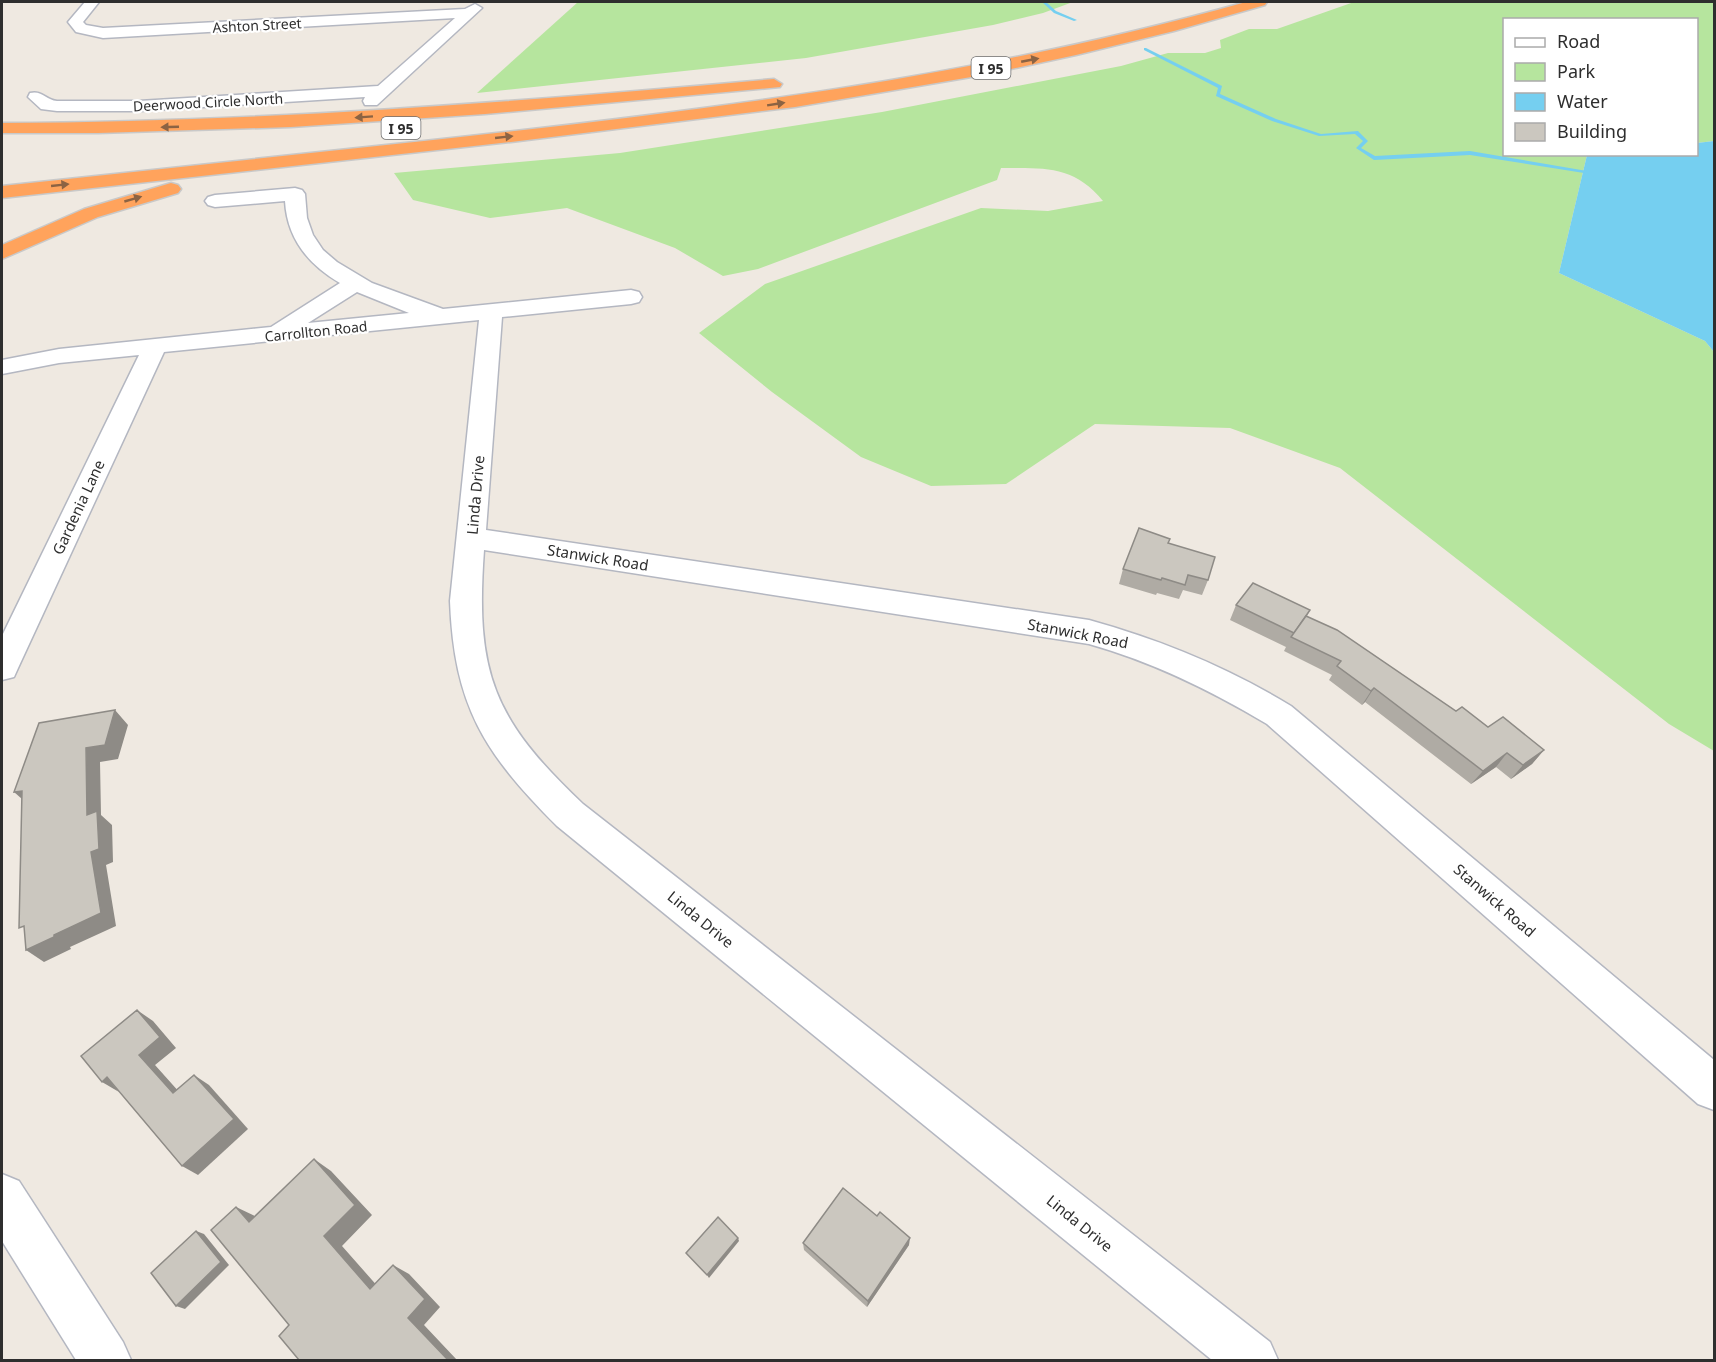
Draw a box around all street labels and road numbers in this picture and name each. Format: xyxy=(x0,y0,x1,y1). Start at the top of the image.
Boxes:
street label: Ashton Street xyxy=(212,13,302,37)
road number: I 95 xyxy=(972,57,1010,79)
street label: Deerwood Circle North xyxy=(132,89,284,115)
road number: I 95 xyxy=(382,117,420,139)
street label: Carrollton Road xyxy=(264,316,368,346)
street label: Linda Drive xyxy=(462,454,488,536)
street label: Gardenia Lane xyxy=(47,456,109,558)
street label: Stanwick Road xyxy=(546,539,650,575)
street label: Stanwick Road xyxy=(1026,613,1130,653)
street label: Stanwick Road xyxy=(1450,859,1540,941)
street label: Linda Drive xyxy=(664,886,738,952)
street label: Linda Drive xyxy=(1043,1190,1117,1256)

